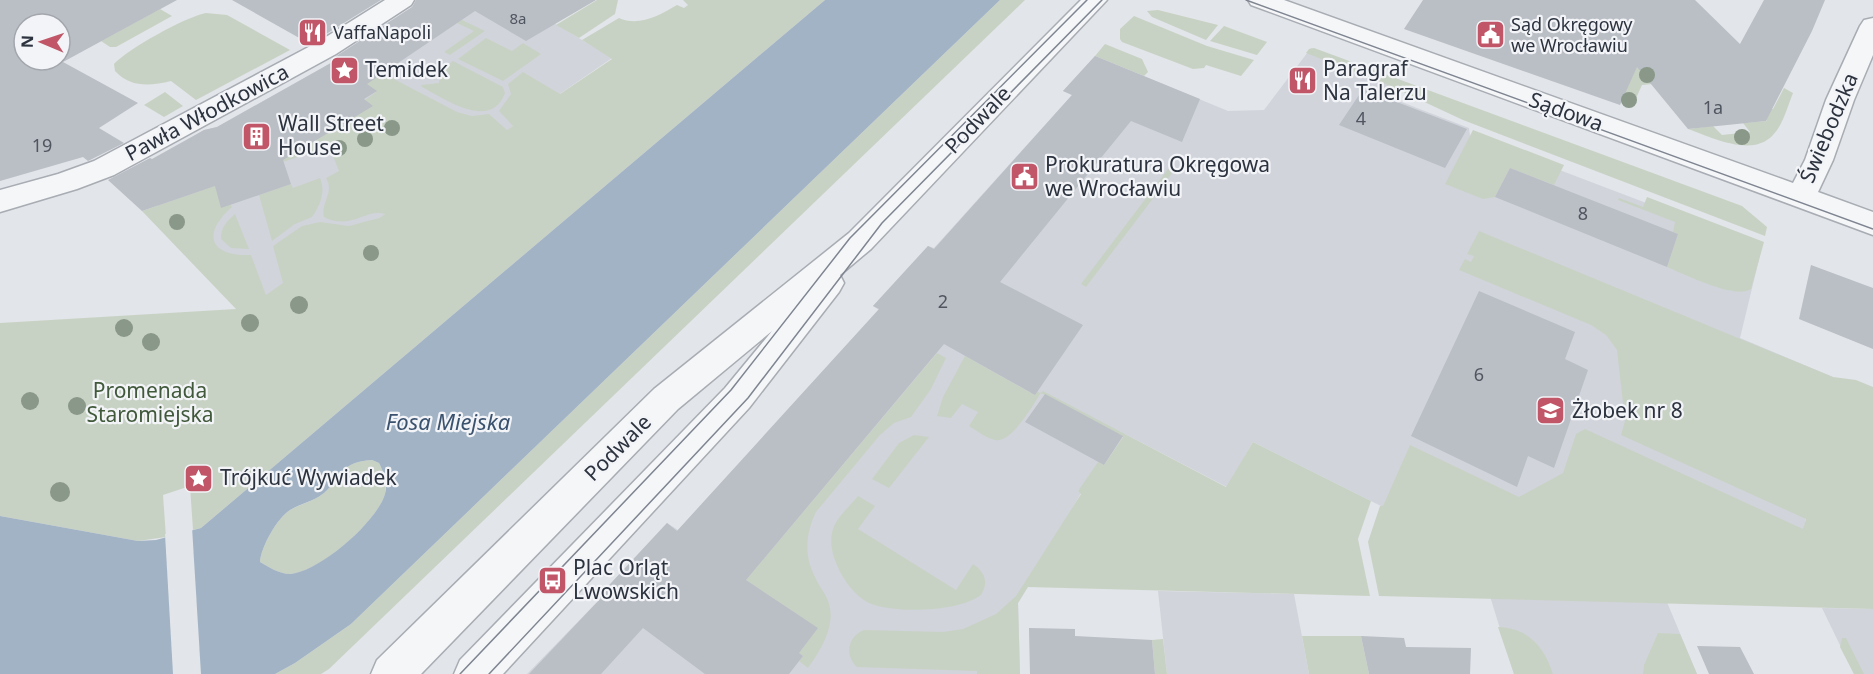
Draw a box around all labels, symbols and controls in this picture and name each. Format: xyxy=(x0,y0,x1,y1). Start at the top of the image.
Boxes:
house number: 8a xyxy=(510,8,527,28)
north arrow xyxy=(12,12,72,72)
place label: Sąd Okręgowy we Wrocławiu xyxy=(1511,12,1633,57)
restaurant icon: VaffaNapoli xyxy=(296,17,328,49)
public building icon: Sąd Okręgowy we Wrocławiu xyxy=(1474,19,1506,51)
place label: VaffaNapoli xyxy=(333,20,431,44)
text: N xyxy=(16,35,38,48)
place icon: Temidek xyxy=(328,54,360,86)
place label: Paragraf Na Talerzu xyxy=(1323,54,1427,106)
place label: Temidek xyxy=(365,55,449,83)
street label: Pawła Włodkowica xyxy=(120,57,293,167)
restaurant icon: Paragraf Na Talerzu xyxy=(1286,65,1318,97)
street label: Świebodzka xyxy=(1792,68,1864,187)
street label: Podwale xyxy=(938,79,1016,159)
street label: Sądowa xyxy=(1525,85,1607,137)
house number: 1a xyxy=(1703,95,1723,119)
house number: 4 xyxy=(1356,106,1366,130)
place label: Wall Street House xyxy=(278,109,384,161)
building icon: Wall Street House xyxy=(241,120,273,152)
house number: 19 xyxy=(32,133,52,157)
place label: Prokuratura Okręgowa we Wrocławiu xyxy=(1045,150,1270,202)
public building icon: Prokuratura Okręgowa we Wrocławiu xyxy=(1008,161,1040,193)
house number: 8 xyxy=(1578,201,1588,225)
house number: 2 xyxy=(938,289,948,313)
house number: 6 xyxy=(1474,362,1484,386)
park label: Promenada Staromiejska xyxy=(86,376,214,428)
school or university icon: Żłobek nr 8 xyxy=(1535,395,1567,427)
place label: Żłobek nr 8 xyxy=(1572,396,1683,424)
water label: Fosa Miejska xyxy=(386,406,511,436)
street label: Podwale xyxy=(578,408,657,487)
place icon: Trójkuć Wywiadek xyxy=(183,462,215,494)
place label: Trójkuć Wywiadek xyxy=(220,463,397,491)
place label: Plac Orląt Lwowskich xyxy=(573,553,679,605)
bus stop icon: Plac Orląt Lwowskich xyxy=(536,564,568,596)

